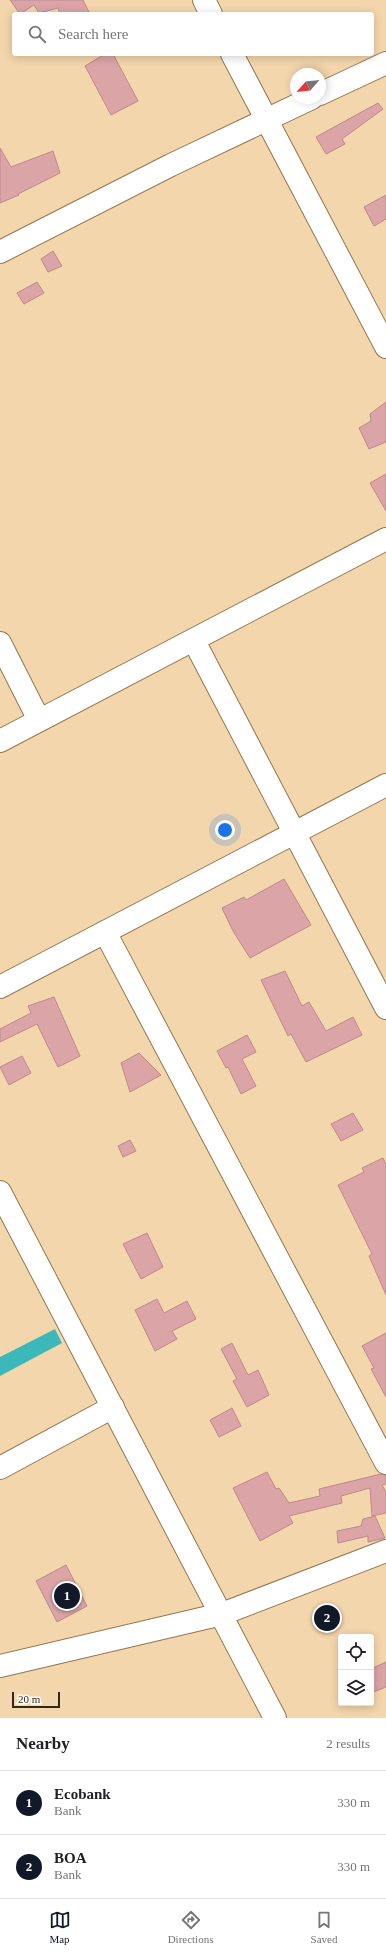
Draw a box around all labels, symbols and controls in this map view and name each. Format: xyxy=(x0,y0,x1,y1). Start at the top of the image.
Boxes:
search box xyxy=(12,12,374,56)
icon: search xyxy=(26,23,48,45)
text: Search here xyxy=(58,26,128,42)
north arrow xyxy=(290,68,326,104)
your location xyxy=(215,820,235,840)
pin: 1 xyxy=(54,1581,80,1611)
pin: 2 xyxy=(314,1603,340,1633)
map controls xyxy=(338,1634,374,1706)
button: locate xyxy=(338,1634,374,1670)
button: layers xyxy=(338,1670,374,1706)
scale bar xyxy=(12,1690,60,1709)
text: 20 m xyxy=(18,1693,40,1705)
text: Nearby xyxy=(16,1734,70,1753)
text: 2 results xyxy=(326,1736,370,1751)
text: Ecobank xyxy=(54,1786,111,1802)
text: 1 xyxy=(26,1795,32,1810)
text: 330 m xyxy=(337,1795,370,1810)
text: Bank xyxy=(54,1803,81,1818)
text: BOA xyxy=(54,1850,87,1866)
text: 2 xyxy=(26,1859,32,1874)
text: 330 m xyxy=(337,1859,370,1874)
text: Bank xyxy=(54,1867,81,1882)
tab: Map xyxy=(49,1909,71,1945)
tab: Directions xyxy=(168,1909,213,1945)
tab: Saved xyxy=(311,1909,337,1945)

